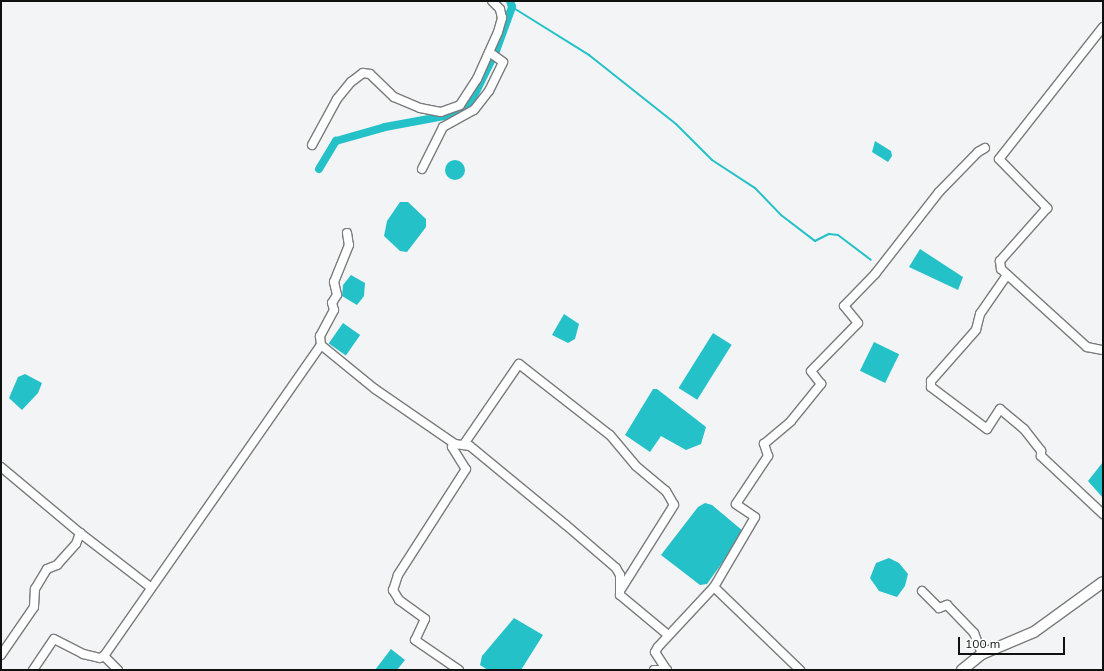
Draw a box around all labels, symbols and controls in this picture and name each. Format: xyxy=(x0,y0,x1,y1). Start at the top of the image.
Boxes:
scale bar xyxy=(960,629,1067,655)
text: 100 m xyxy=(965,636,1000,651)

